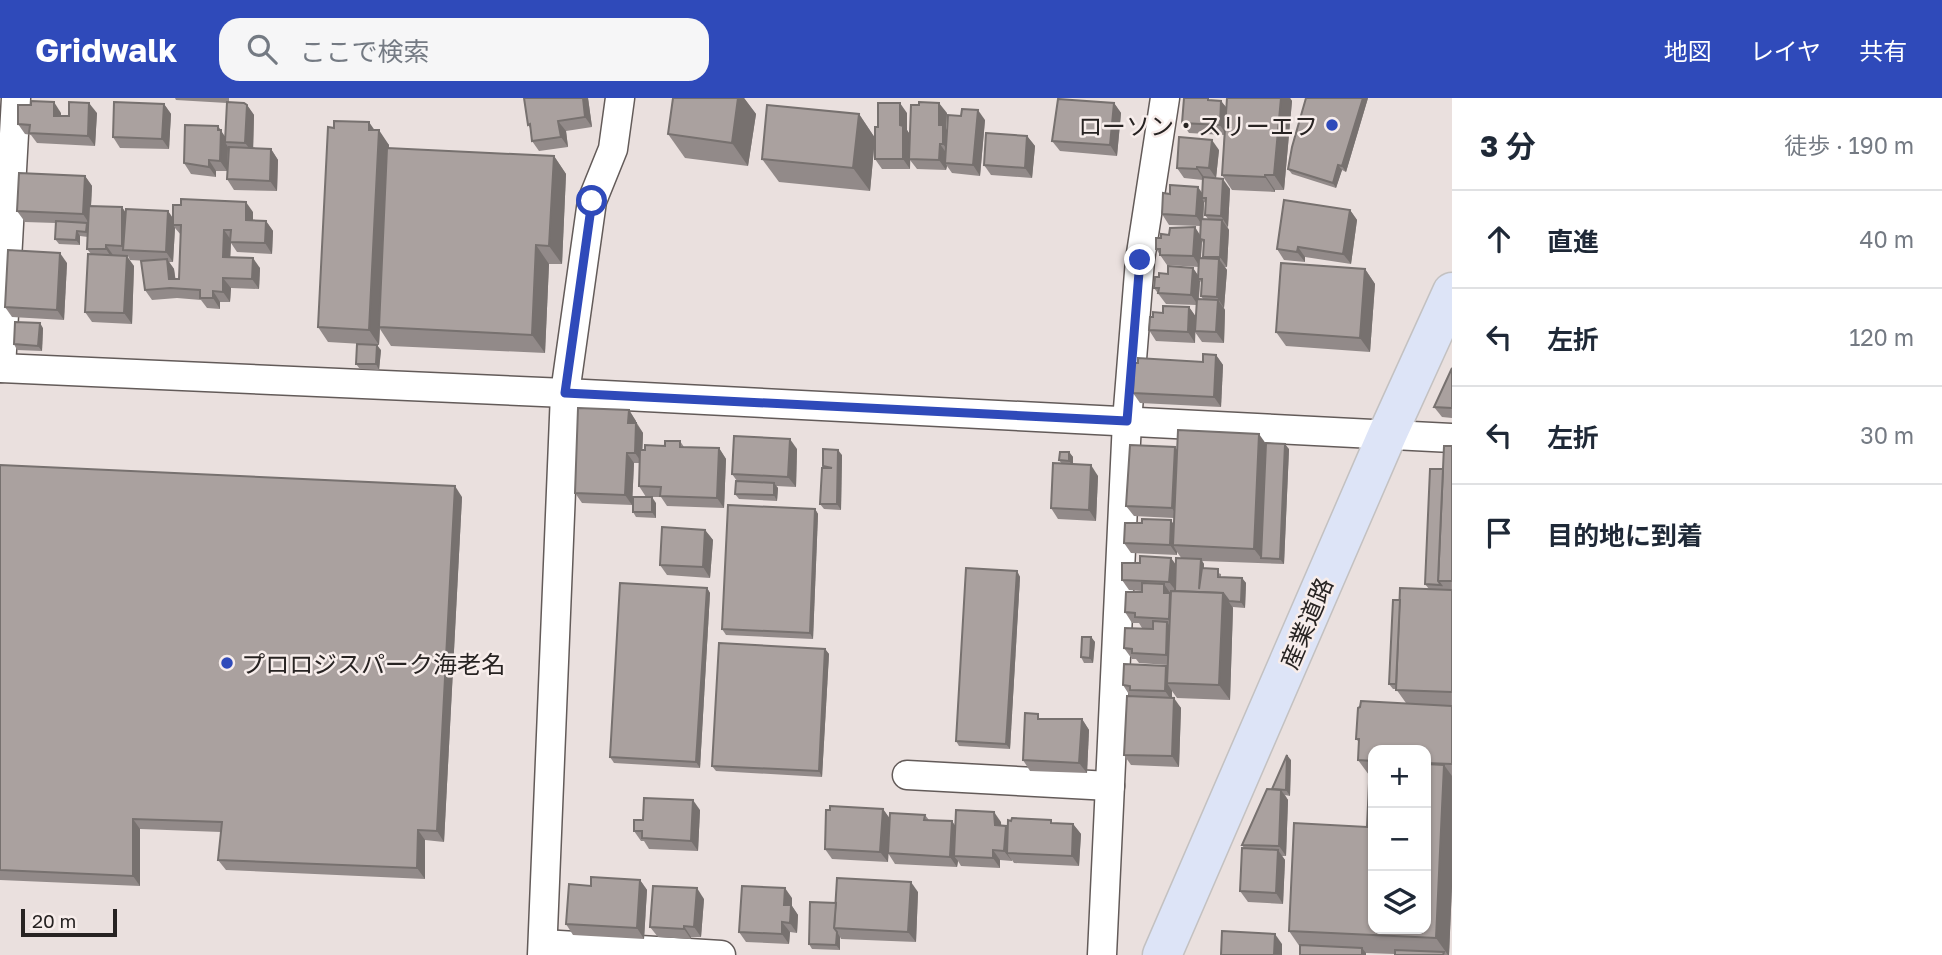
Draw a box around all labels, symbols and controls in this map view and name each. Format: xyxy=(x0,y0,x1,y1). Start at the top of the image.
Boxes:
search box xyxy=(219,18,709,81)
text: Gridwalk xyxy=(35,30,177,69)
icon: search xyxy=(243,30,281,68)
text: ここで検索 xyxy=(299,36,429,67)
text: 地図 xyxy=(1664,36,1712,65)
text: レイヤ xyxy=(1750,36,1821,65)
text: 共有 xyxy=(1859,36,1907,65)
place label: ローソン・スリーエフ xyxy=(1078,111,1318,140)
marker: ローソン・スリーエフ xyxy=(1324,117,1340,133)
text: 3 分 xyxy=(1480,128,1536,164)
text: 徒歩 · 190 m xyxy=(1784,131,1914,159)
route start xyxy=(576,185,607,216)
icon: ahead xyxy=(1480,220,1518,258)
text: 40 m xyxy=(1860,225,1914,253)
text: 直進 xyxy=(1547,226,1599,257)
route end xyxy=(1124,244,1155,275)
icon: left xyxy=(1480,318,1518,356)
text: 120 m xyxy=(1849,323,1914,351)
text: 左折 xyxy=(1547,324,1599,355)
icon: left xyxy=(1480,416,1518,454)
text: 30 m xyxy=(1860,421,1914,449)
text: 左折 xyxy=(1547,422,1599,453)
icon: arrive xyxy=(1480,514,1518,552)
text: 目的地に到着 xyxy=(1547,520,1703,551)
street label: 産業道路 xyxy=(1274,573,1338,673)
place label: プロロジスパーク海老名 xyxy=(241,649,505,678)
marker: プロロジスパーク海老名 xyxy=(219,655,235,671)
map controls xyxy=(1368,745,1431,934)
button: + xyxy=(1368,745,1431,808)
button: − xyxy=(1368,808,1431,871)
button: layers xyxy=(1368,871,1431,934)
scale bar xyxy=(21,906,117,938)
text: 20 m xyxy=(32,909,76,932)

